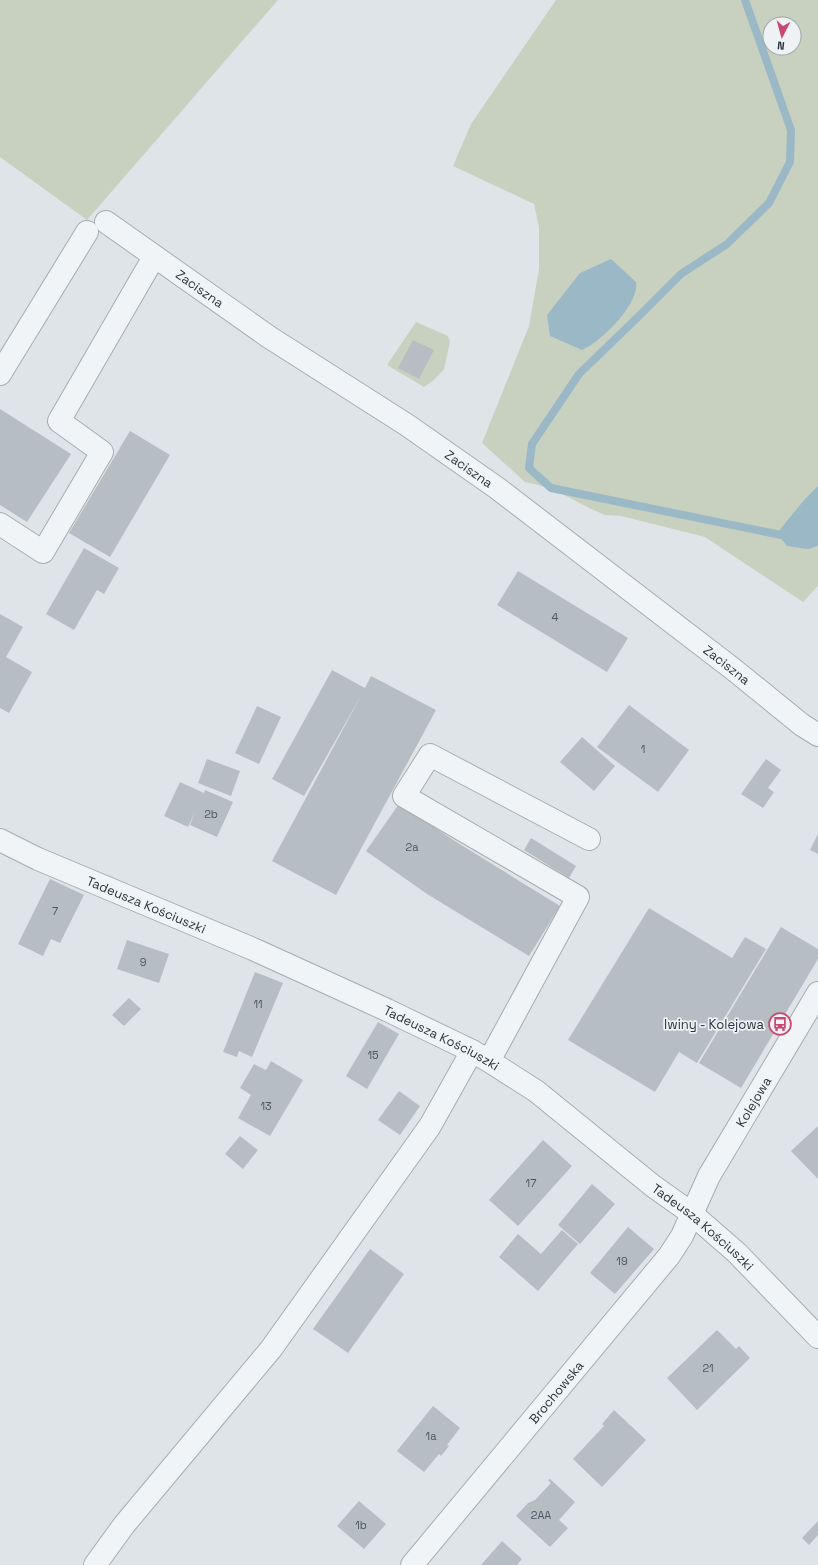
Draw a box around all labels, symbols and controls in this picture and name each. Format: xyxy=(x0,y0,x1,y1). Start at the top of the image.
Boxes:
north arrow xyxy=(762,16,802,56)
text: N xyxy=(777,39,785,53)
street label: Zaciszna xyxy=(173,266,228,311)
street label: Zaciszna xyxy=(442,446,497,491)
house number: 4 xyxy=(552,610,559,624)
street label: Zaciszna xyxy=(700,641,754,689)
house number: 1 xyxy=(641,742,645,756)
house number: 2b xyxy=(204,807,218,821)
house number: 2a xyxy=(406,840,419,854)
street label: Tadeusza Kościuszki xyxy=(84,872,209,937)
house number: 7 xyxy=(52,904,58,918)
house number: 9 xyxy=(140,955,147,969)
house number: 11 xyxy=(253,997,263,1011)
street label: Tadeusza Kościuszki xyxy=(381,1001,503,1074)
bus stop icon: Iwiny - Kolejowa xyxy=(767,1011,793,1037)
place label: Iwiny - Kolejowa xyxy=(664,1016,765,1033)
house number: 15 xyxy=(367,1048,379,1062)
street label: Kolejowa xyxy=(732,1073,775,1130)
house number: 13 xyxy=(260,1099,272,1113)
house number: 17 xyxy=(526,1176,536,1190)
street label: Tadeusza Kościuszki xyxy=(649,1180,758,1274)
house number: 19 xyxy=(616,1254,628,1268)
street label: Brochowska xyxy=(525,1357,587,1427)
house number: 21 xyxy=(702,1361,714,1375)
house number: 1a xyxy=(426,1429,437,1443)
house number: 2AA xyxy=(531,1508,551,1522)
house number: 1b xyxy=(355,1518,367,1532)

